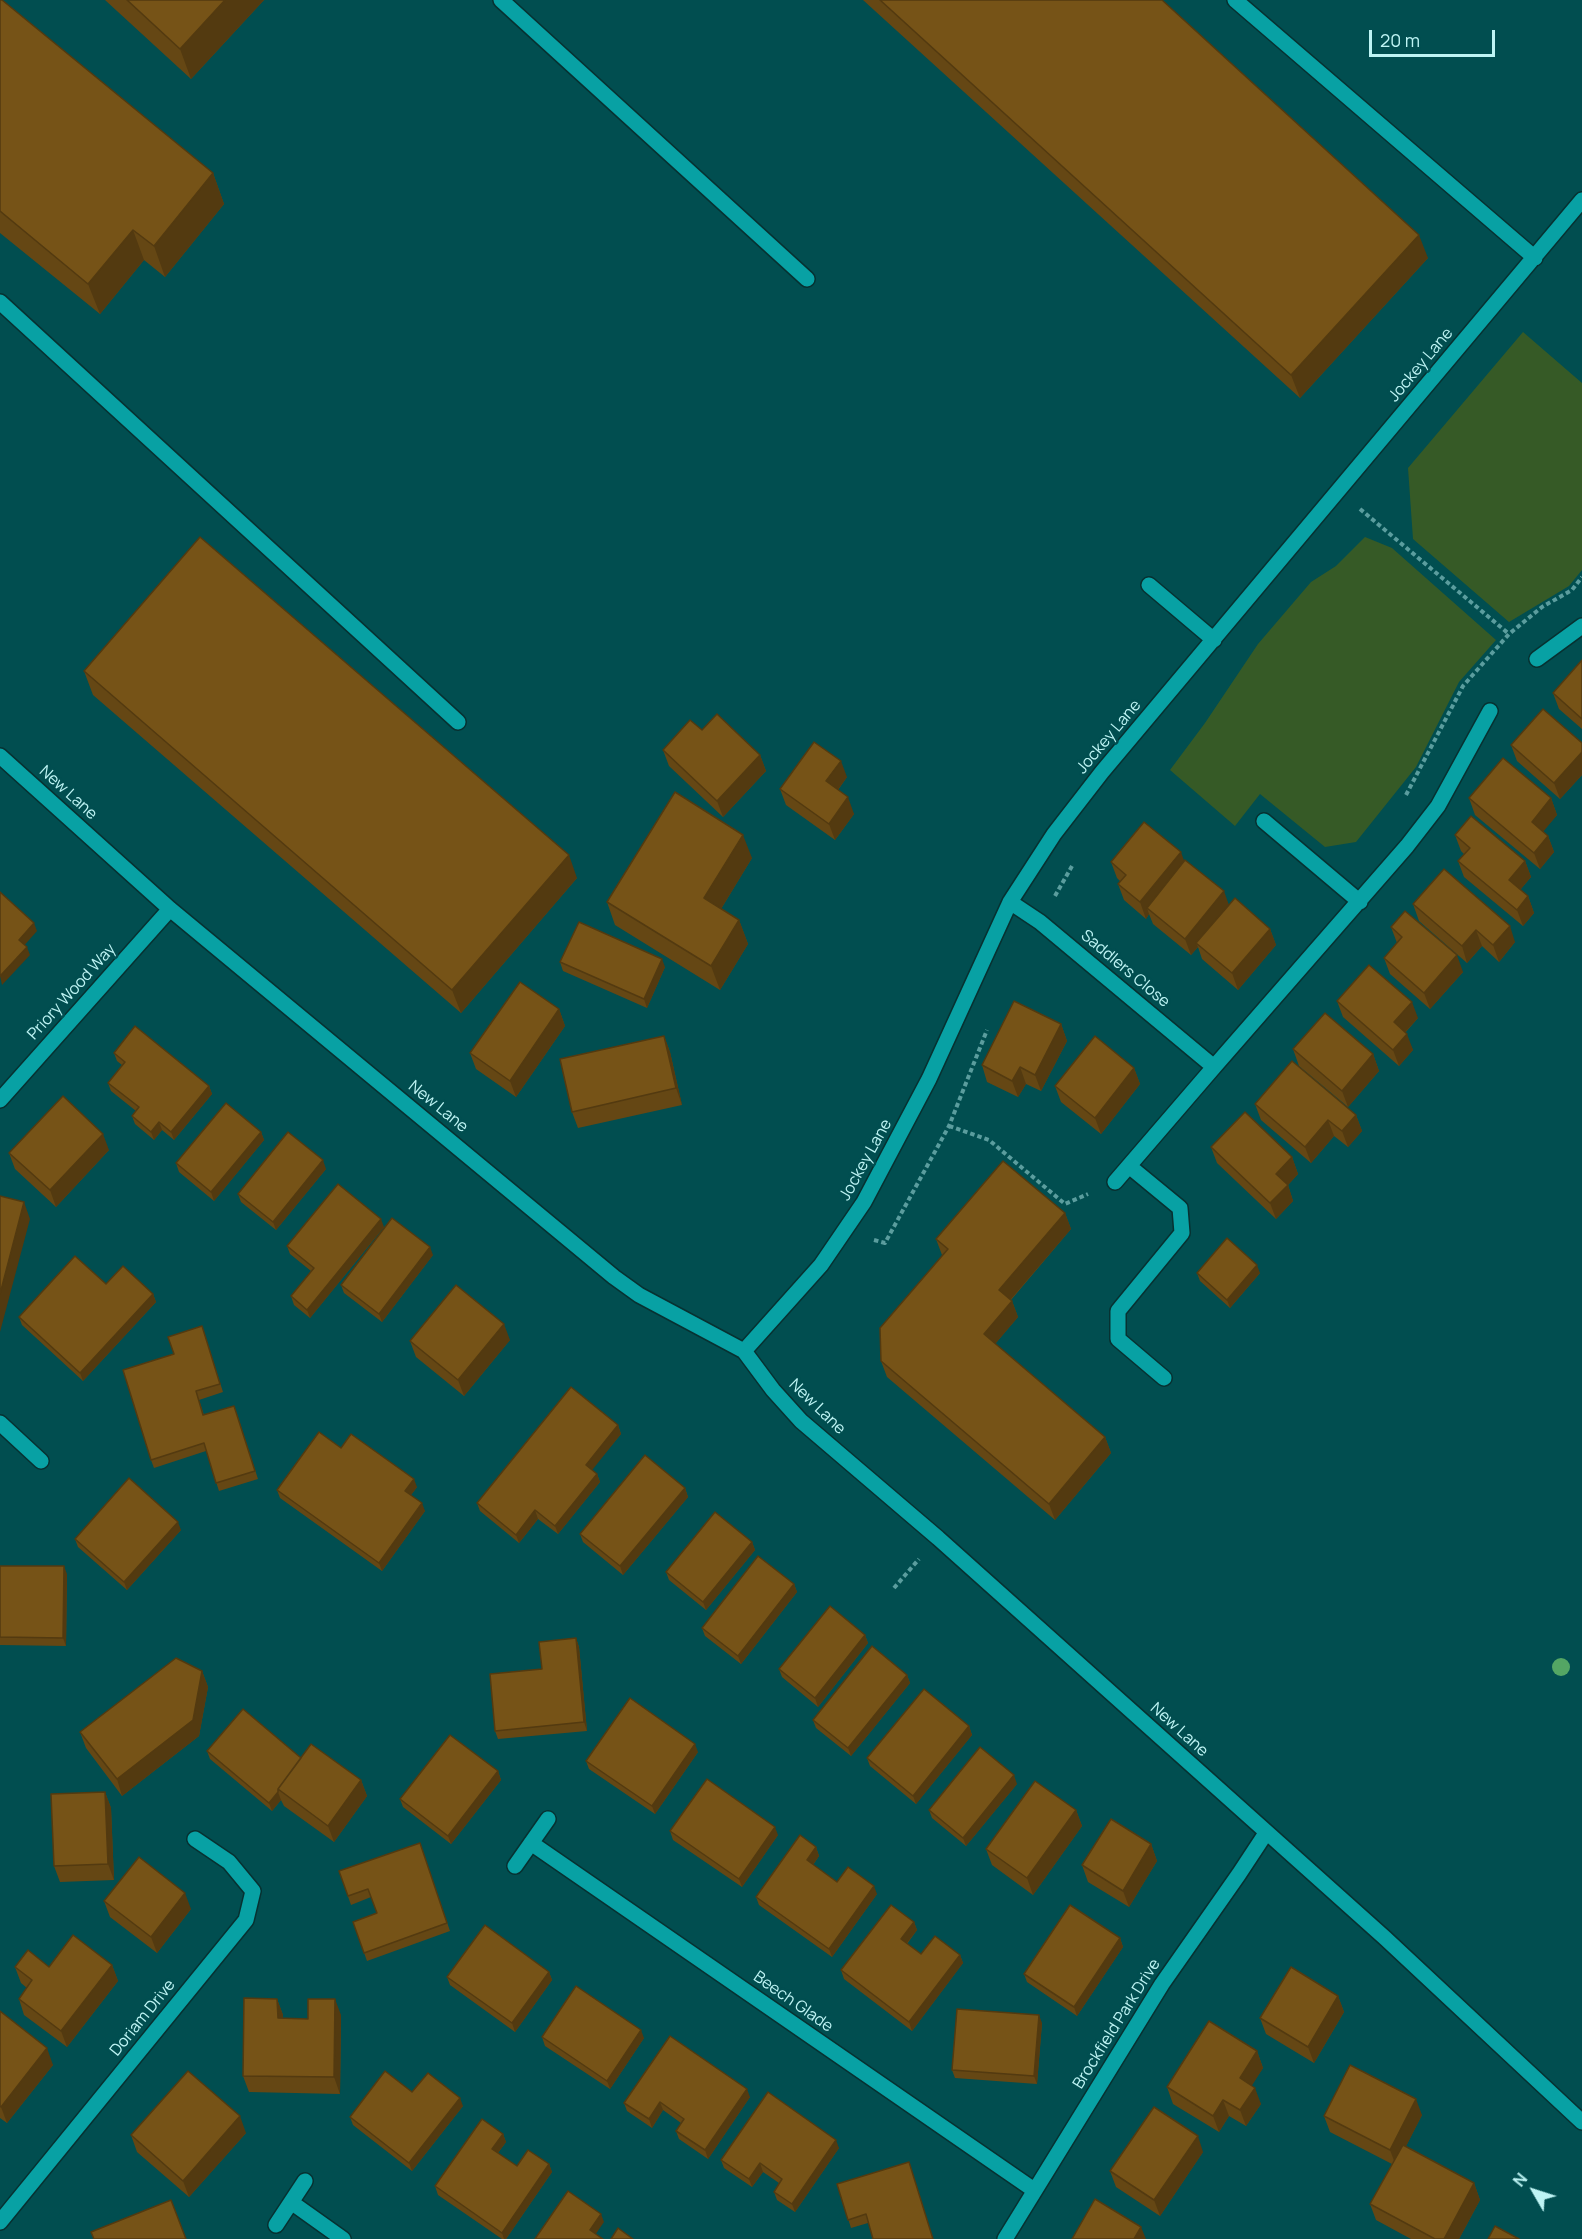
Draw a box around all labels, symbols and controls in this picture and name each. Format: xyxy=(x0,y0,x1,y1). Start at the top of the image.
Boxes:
scale bar xyxy=(1372,18,1498,56)
text: 20 m xyxy=(1380,28,1420,52)
street label: Jockey Lane xyxy=(1385,324,1457,406)
street label: Jockey Lane xyxy=(1073,696,1145,778)
street label: New Lane xyxy=(35,762,101,824)
street label: Saddlers Close xyxy=(1077,926,1173,1012)
street label: Priory Wood Way xyxy=(24,940,120,1044)
street label: New Lane xyxy=(404,1077,472,1137)
street label: Jockey Lane xyxy=(836,1116,896,1204)
street label: New Lane xyxy=(785,1375,849,1439)
street label: New Lane xyxy=(1146,1699,1212,1761)
street label: Brockfield Park Drive xyxy=(1069,1955,1165,2093)
street label: Beech Glade xyxy=(749,1968,837,2036)
street label: Doriam Drive xyxy=(106,1976,180,2060)
north arrow xyxy=(1504,2161,1564,2221)
text: N xyxy=(1508,2168,1532,2191)

